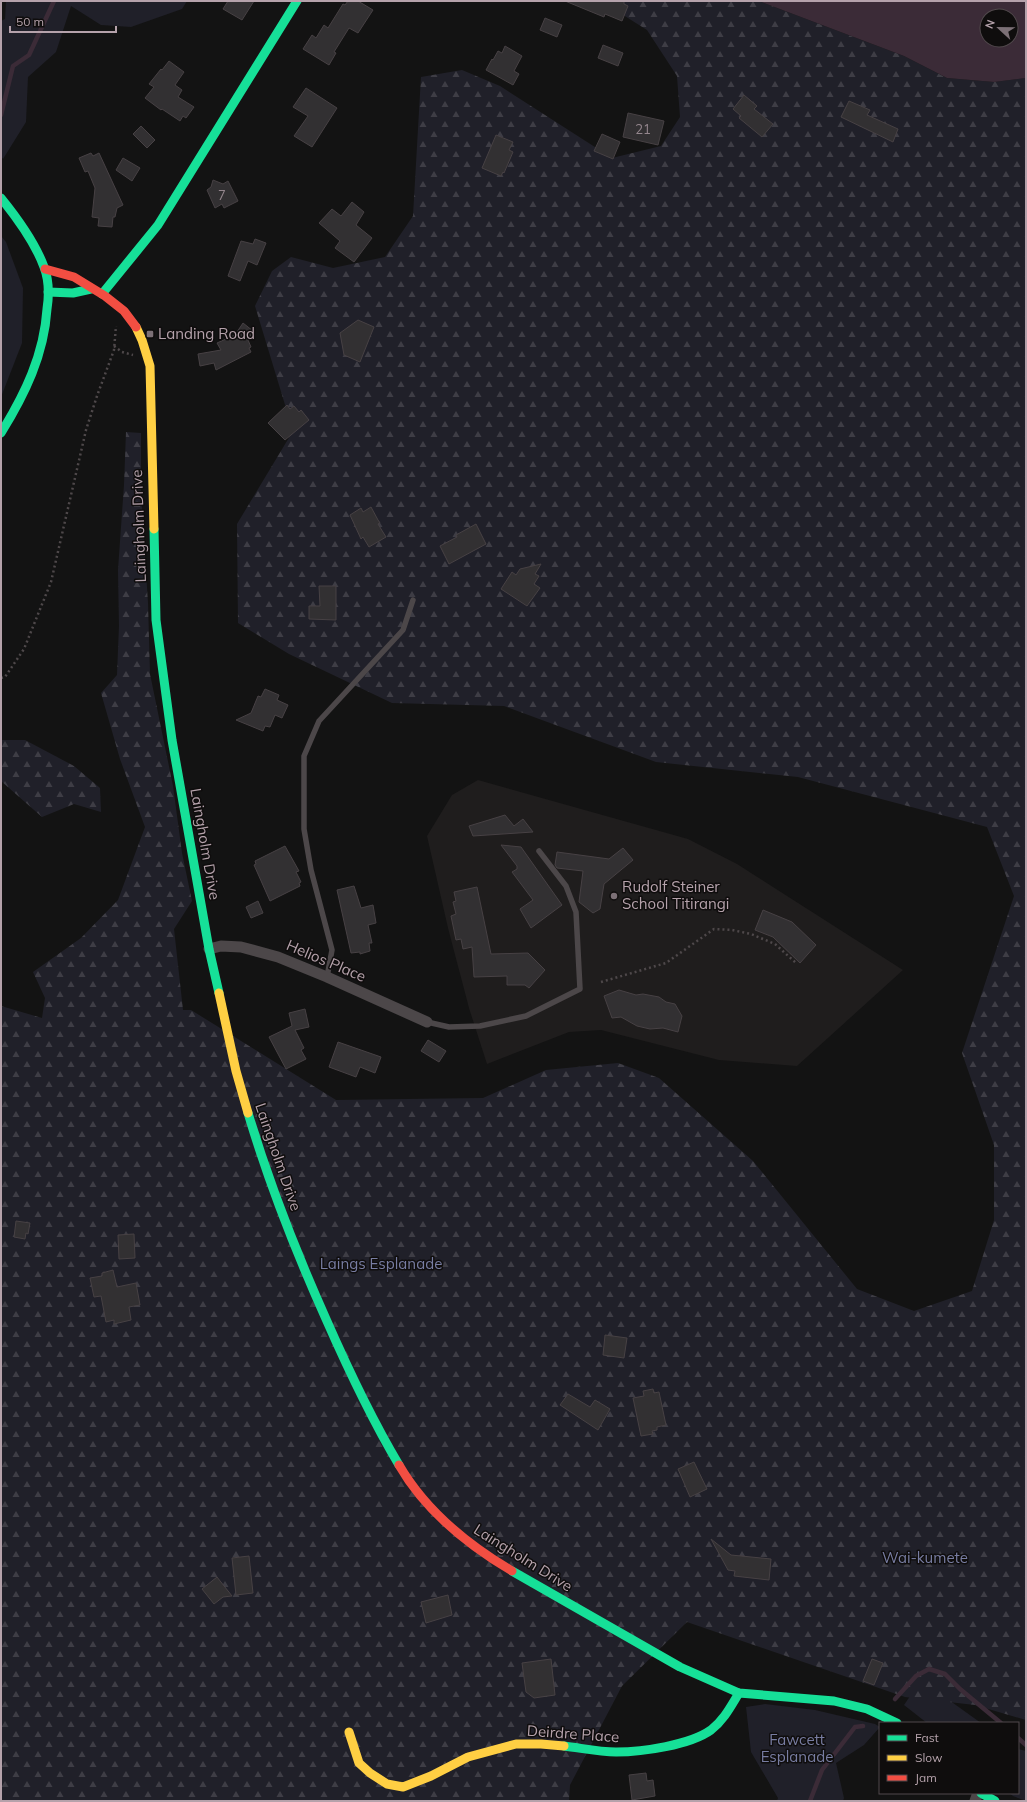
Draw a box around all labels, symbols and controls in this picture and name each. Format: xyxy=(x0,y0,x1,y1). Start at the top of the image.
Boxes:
scale bar xyxy=(10,8,116,34)
north arrow xyxy=(979,8,1019,48)
text: 50 m xyxy=(16,14,44,29)
text: N xyxy=(982,18,998,31)
house number: 21 xyxy=(635,121,651,137)
house number: 7 xyxy=(218,187,226,203)
place label: Landing Road xyxy=(158,324,255,343)
marker: Landing Road xyxy=(145,329,155,339)
street label: Laingholm Drive xyxy=(127,469,150,583)
street label: Laingholm Drive xyxy=(186,787,225,901)
place label: Rudolf Steiner School Titirangi xyxy=(622,877,729,913)
marker: Rudolf Steiner School Titirangi xyxy=(609,891,619,901)
street label: Helios Place xyxy=(284,935,369,986)
street label: Laingholm Drive xyxy=(251,1100,306,1213)
park label: Laings Esplanade xyxy=(320,1254,442,1273)
street label: Laingholm Drive xyxy=(470,1520,576,1596)
park label: Wai-kumete xyxy=(882,1548,968,1567)
street label: Deirdre Place xyxy=(526,1721,620,1746)
legend xyxy=(879,1722,1019,1794)
park label: Fawcett Esplanade xyxy=(761,1730,833,1766)
text: Fast xyxy=(915,1730,939,1745)
text: Slow xyxy=(915,1750,943,1765)
text: Jam xyxy=(915,1770,937,1785)

